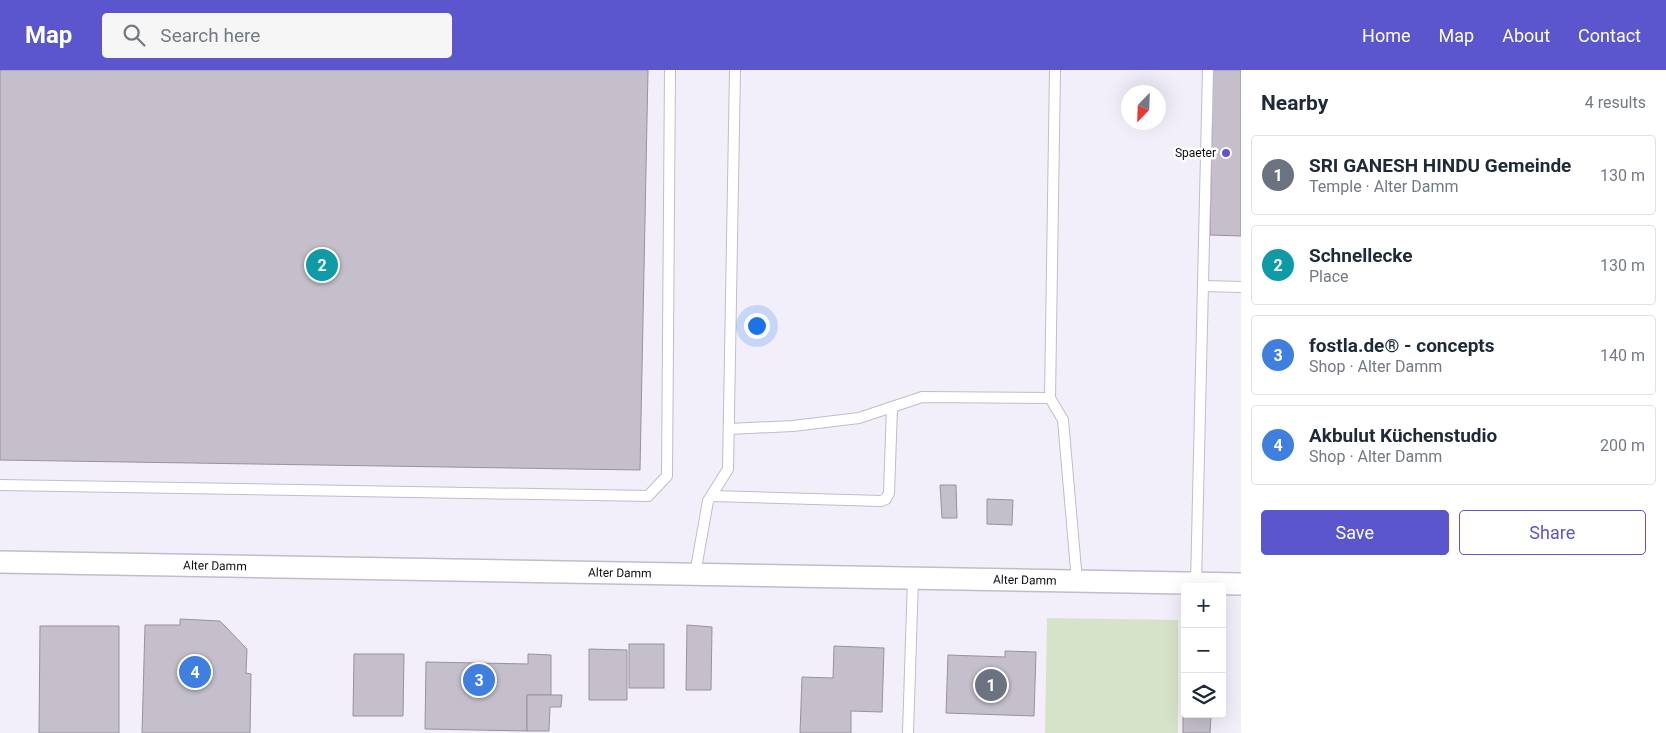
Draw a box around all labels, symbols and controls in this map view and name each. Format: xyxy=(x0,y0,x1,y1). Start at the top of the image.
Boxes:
search box xyxy=(102,13,452,58)
text: Map xyxy=(25,21,72,49)
icon: search xyxy=(120,21,148,49)
text: Search here xyxy=(160,24,260,47)
text: Home xyxy=(1362,25,1411,46)
text: Map xyxy=(1439,25,1474,46)
text: About xyxy=(1502,25,1550,46)
text: Contact xyxy=(1578,25,1641,46)
north arrow xyxy=(1121,85,1166,130)
text: Nearby xyxy=(1261,91,1328,115)
text: 4 results xyxy=(1585,93,1646,112)
place label: Spaeter xyxy=(1175,146,1216,160)
marker: Spaeter xyxy=(1220,147,1232,159)
text: SRI GANESH HINDU Gemeinde xyxy=(1309,154,1571,177)
text: 1 xyxy=(1273,166,1283,185)
text: 130 m xyxy=(1600,166,1645,185)
text: Temple · Alter Damm xyxy=(1309,177,1458,196)
text: Schnellecke xyxy=(1309,244,1413,267)
pin: 2 xyxy=(306,246,338,284)
text: 2 xyxy=(1273,256,1283,275)
text: 130 m xyxy=(1600,256,1645,275)
text: Place xyxy=(1309,267,1349,286)
your location xyxy=(744,313,770,339)
text: fostla.de® - concepts xyxy=(1309,334,1495,357)
text: 3 xyxy=(1273,346,1283,365)
text: 140 m xyxy=(1600,346,1645,365)
text: Shop · Alter Damm xyxy=(1309,357,1442,376)
text: Akbulut Küchenstudio xyxy=(1309,424,1497,447)
text: 4 xyxy=(1273,436,1283,455)
text: 200 m xyxy=(1600,436,1645,455)
text: Shop · Alter Damm xyxy=(1309,447,1442,466)
button: Save xyxy=(1261,510,1449,555)
button: Share xyxy=(1459,510,1646,555)
street label: Alter Damm xyxy=(183,558,247,573)
street label: Alter Damm xyxy=(588,565,652,581)
street label: Alter Damm xyxy=(993,573,1057,588)
map controls xyxy=(1181,583,1226,718)
button: + xyxy=(1181,583,1226,628)
button: − xyxy=(1181,628,1226,673)
pin: 4 xyxy=(179,653,211,691)
pin: 3 xyxy=(463,661,495,699)
pin: 1 xyxy=(975,666,1007,704)
button: layers xyxy=(1181,673,1226,718)

